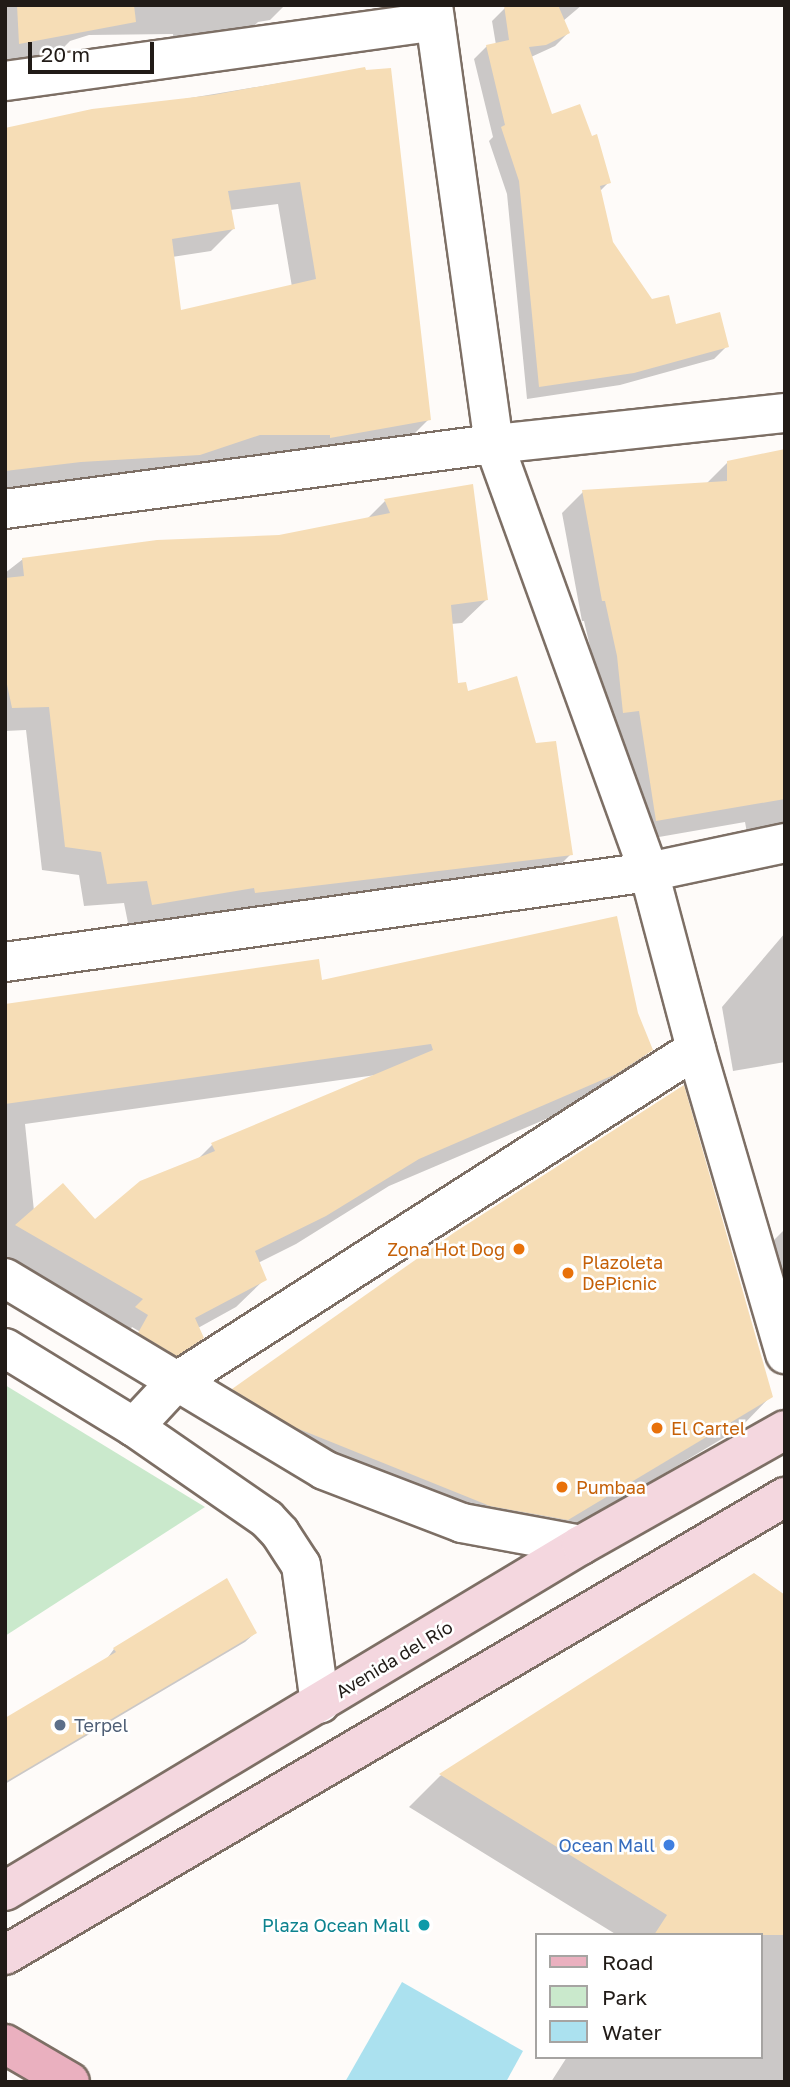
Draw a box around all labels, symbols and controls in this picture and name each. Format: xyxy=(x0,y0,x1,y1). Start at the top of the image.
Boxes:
scale bar xyxy=(32,28,158,72)
text: 20 m xyxy=(41,41,90,67)
place label: Zona Hot Dog xyxy=(387,1238,505,1260)
marker: Zona Hot Dog xyxy=(511,1241,527,1257)
place label: Plazoleta DePicnic xyxy=(582,1252,663,1294)
marker: Plazoleta DePicnic xyxy=(560,1265,576,1281)
place label: El Cartel xyxy=(671,1417,745,1439)
marker: El Cartel xyxy=(649,1420,665,1436)
place label: Pumbaa xyxy=(576,1476,646,1498)
marker: Pumbaa xyxy=(554,1479,570,1495)
street label: Avenida del Río xyxy=(332,1616,456,1702)
place label: Terpel xyxy=(74,1714,128,1736)
marker: Terpel xyxy=(52,1717,68,1733)
place label: Ocean Mall xyxy=(559,1834,655,1856)
marker: Ocean Mall xyxy=(661,1837,677,1853)
place label: Plaza Ocean Mall xyxy=(262,1914,410,1936)
marker: Plaza Ocean Mall xyxy=(416,1917,432,1933)
legend xyxy=(534,1933,762,2059)
text: Road xyxy=(602,1949,653,1975)
text: Park xyxy=(602,1984,647,2010)
text: Water xyxy=(602,2019,662,2045)

